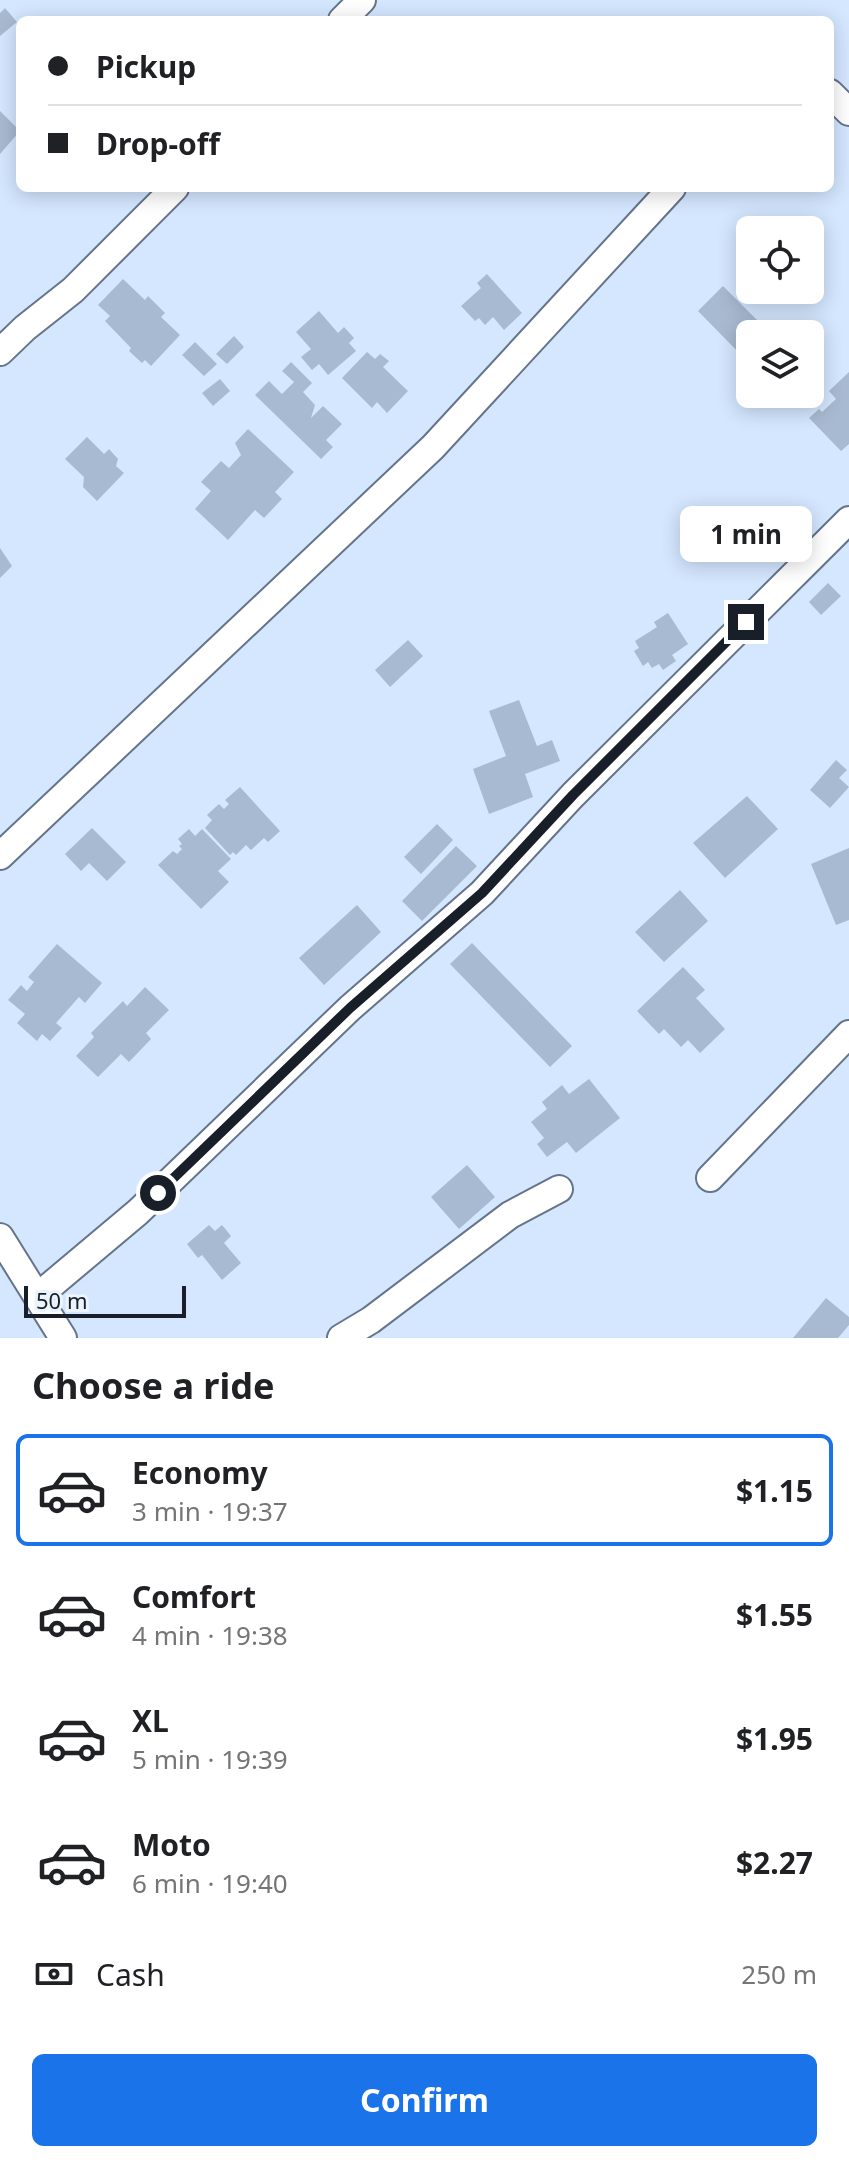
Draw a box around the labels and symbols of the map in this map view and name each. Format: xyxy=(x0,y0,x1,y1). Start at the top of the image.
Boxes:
callout: 1 min xyxy=(680,506,812,562)
route end xyxy=(728,604,764,640)
route start xyxy=(140,1175,176,1211)
scale bar xyxy=(24,1282,186,1318)

